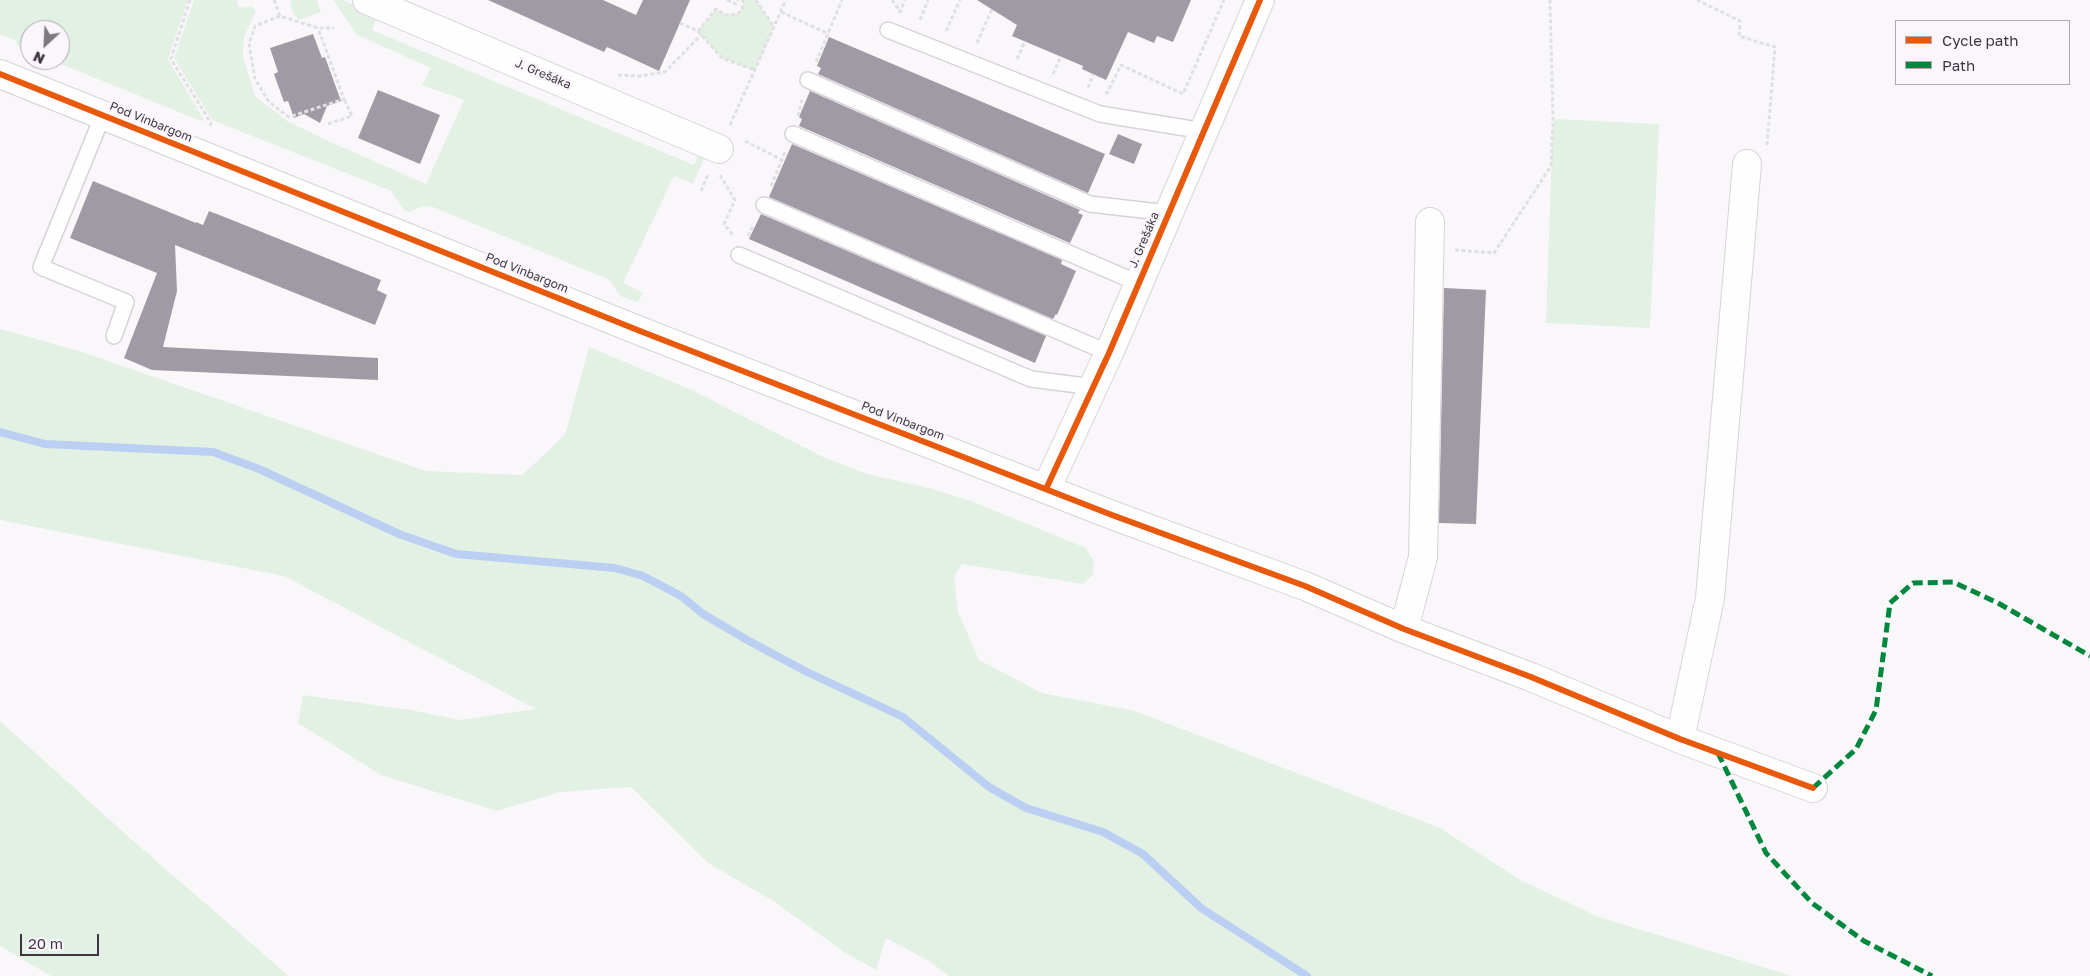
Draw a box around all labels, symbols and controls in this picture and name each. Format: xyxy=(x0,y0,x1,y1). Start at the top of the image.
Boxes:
north arrow xyxy=(20,20,70,70)
legend xyxy=(1895,20,2070,85)
text: Cycle path xyxy=(1942,31,2018,49)
text: N xyxy=(30,48,47,68)
street label: J. Grešáka xyxy=(513,56,573,92)
text: Path xyxy=(1942,56,1975,74)
street label: Pod Vinbargom xyxy=(108,99,194,145)
street label: J. Grešáka xyxy=(1126,210,1162,270)
street label: Pod Vinbargom xyxy=(484,250,570,296)
street label: Pod Vinbargom xyxy=(859,399,947,443)
scale bar xyxy=(22,924,101,956)
text: 20 m xyxy=(28,934,63,952)

